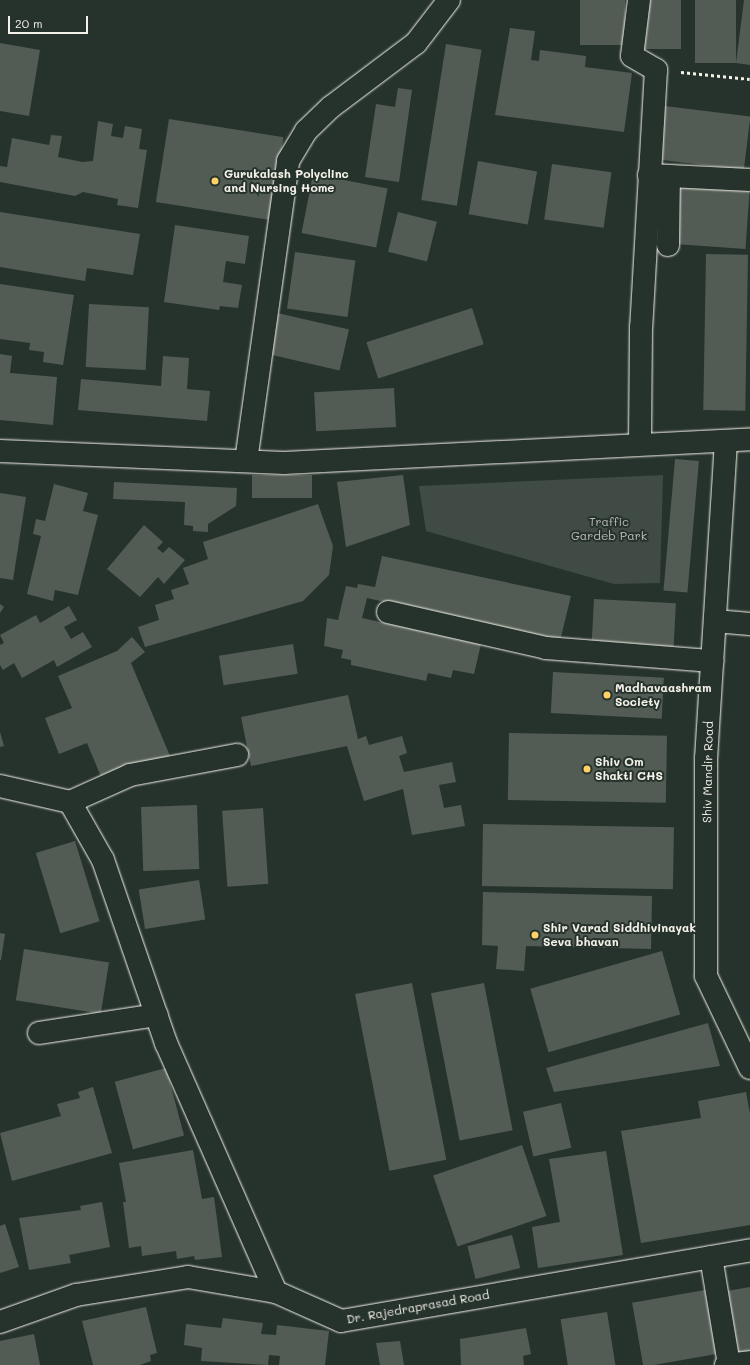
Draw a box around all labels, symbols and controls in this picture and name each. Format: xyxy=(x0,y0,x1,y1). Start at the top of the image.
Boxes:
scale bar xyxy=(10,8,90,34)
text: 20 m xyxy=(15,15,43,31)
place label: Gurukalash Polyclinc and Nursing Home xyxy=(224,167,349,195)
marker: Gurukalash Polyclinc and Nursing Home xyxy=(209,175,221,187)
park label: Traffic Gardeb Park xyxy=(571,515,647,543)
place label: Madhavaashram Society xyxy=(615,681,711,709)
marker: Madhavaashram Society xyxy=(602,690,612,700)
street label: Shiv Mandir Road xyxy=(700,721,716,823)
place label: Shiv Om Shakti CHS xyxy=(595,755,663,783)
marker: Shiv Om Shakti CHS xyxy=(582,764,592,774)
place label: Shir Varad Siddhivinayak Seva bhavan xyxy=(543,921,696,949)
marker: Shir Varad Siddhivinayak Seva bhavan xyxy=(530,930,540,940)
street label: Dr. Rajedraprasad Road xyxy=(345,1287,491,1327)

